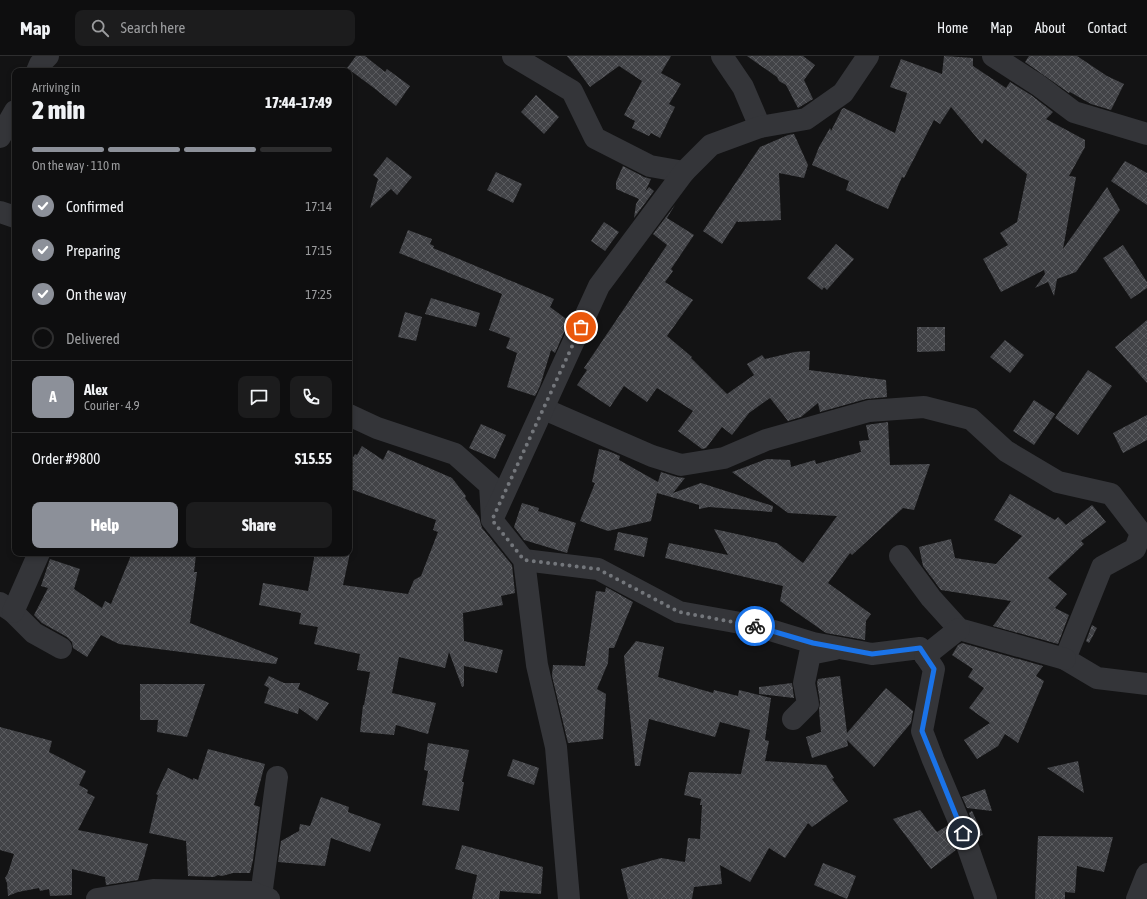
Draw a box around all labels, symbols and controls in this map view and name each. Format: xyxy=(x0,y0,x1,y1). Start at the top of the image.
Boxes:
search box xyxy=(75,10,355,46)
text: Map xyxy=(20,17,51,39)
icon: search xyxy=(89,17,111,39)
text: Search here xyxy=(121,19,185,36)
text: Home xyxy=(937,20,968,36)
text: Map xyxy=(990,20,1013,36)
text: About xyxy=(1035,20,1066,36)
text: Contact xyxy=(1088,20,1127,36)
text: Arriving in xyxy=(32,80,80,95)
text: 17:44–17:49 xyxy=(265,94,332,111)
text: 2 min xyxy=(32,95,85,125)
text: On the way · 110 m xyxy=(32,158,120,173)
icon: check xyxy=(32,195,54,217)
text: Confirmed xyxy=(66,198,124,215)
text: 17:14 xyxy=(305,199,332,214)
icon: check xyxy=(32,239,54,261)
text: Preparing xyxy=(66,242,120,259)
text: 17:15 xyxy=(305,243,332,258)
icon: check xyxy=(32,283,54,305)
text: On the way xyxy=(66,286,127,303)
text: 17:25 xyxy=(305,287,332,302)
pin xyxy=(564,310,598,344)
icon: bag xyxy=(570,316,592,338)
text: Delivered xyxy=(66,330,120,347)
button: chat xyxy=(238,376,280,418)
button: phone xyxy=(290,376,332,418)
text: Alex xyxy=(84,381,108,398)
text: A xyxy=(49,388,57,405)
text: Courier · 4.9 xyxy=(84,398,140,413)
text: Order #9800 xyxy=(32,450,100,467)
text: $15.55 xyxy=(295,450,332,467)
button: Help xyxy=(32,502,178,548)
button: Share xyxy=(186,502,332,548)
courier xyxy=(735,606,775,646)
icon: bike xyxy=(744,615,766,637)
pin xyxy=(946,816,980,850)
icon: home xyxy=(952,822,974,844)

